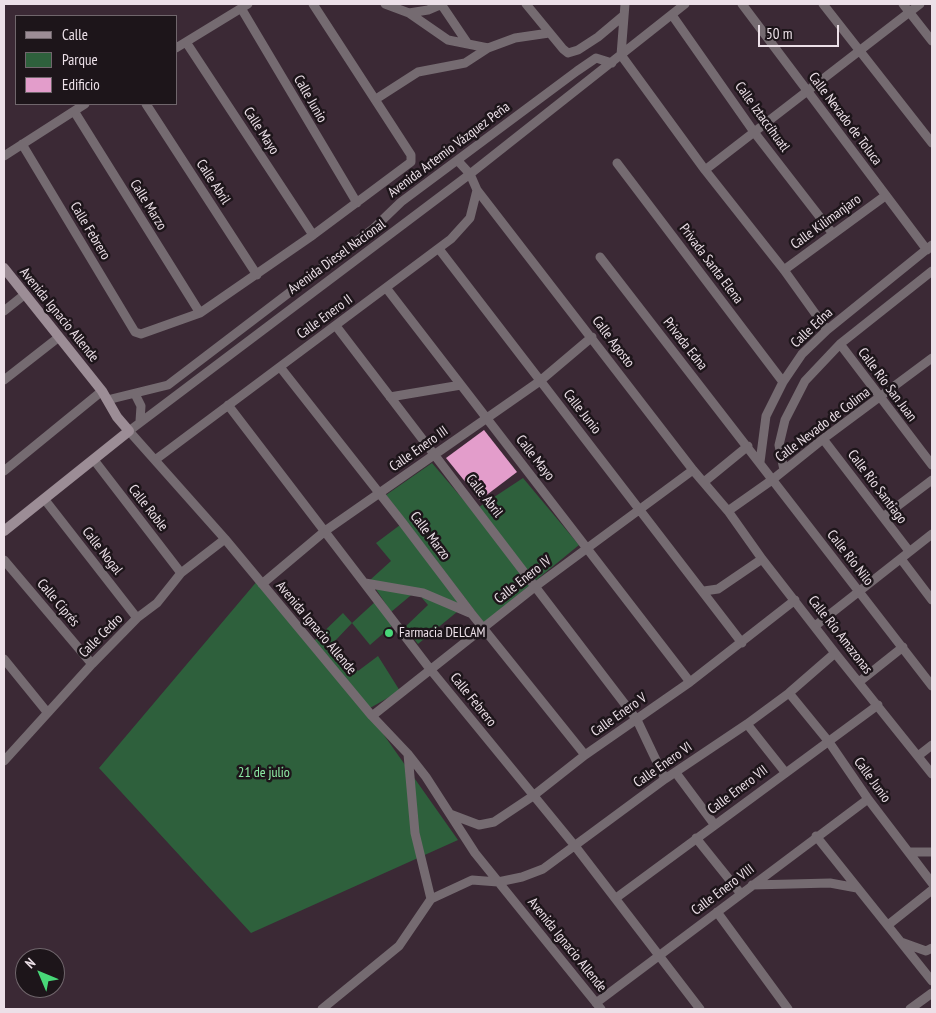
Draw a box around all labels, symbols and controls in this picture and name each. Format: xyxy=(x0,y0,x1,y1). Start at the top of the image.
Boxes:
legend xyxy=(15,15,178,105)
scale bar xyxy=(761,15,842,47)
text: 50 m xyxy=(766,24,792,43)
text: Calle xyxy=(62,25,88,44)
text: Parque xyxy=(62,50,98,69)
street label: Calle Nevado de Toluca xyxy=(805,69,885,169)
street label: Calle Junio xyxy=(290,72,330,126)
text: Edificio xyxy=(62,75,100,94)
street label: Calle Iztaccíhuatl xyxy=(731,79,793,155)
street label: Avenida Artemio Vázquez Peña xyxy=(385,99,513,201)
street label: Calle Mayo xyxy=(240,104,282,158)
street label: Calle Abril xyxy=(192,156,234,208)
street label: Calle Marzo xyxy=(126,177,170,233)
street label: Calle Kilimanjaro xyxy=(788,191,864,253)
street label: Calle Febrero xyxy=(66,199,114,263)
street label: Avenida Diesel Nacional xyxy=(285,216,389,298)
street label: Privada Santa Elena xyxy=(676,221,746,307)
street label: Avenida Ignacio Allende xyxy=(16,265,102,365)
street label: Calle Enero II xyxy=(294,291,356,343)
street label: Calle Edna xyxy=(788,304,836,352)
street label: Calle Agosto xyxy=(588,313,638,371)
street label: Privada Edna xyxy=(659,314,711,374)
street label: Calle Río San Juan xyxy=(854,345,920,425)
street label: Calle Nevado de Colima xyxy=(772,384,874,466)
street label: Calle Junio xyxy=(559,386,605,438)
street label: Calle Enero III xyxy=(386,423,452,475)
street label: Calle Mayo xyxy=(512,432,558,484)
street label: Calle Río Santiago xyxy=(844,447,910,527)
street label: Calle Abril xyxy=(462,471,506,521)
street label: Calle Roble xyxy=(125,481,171,535)
street label: Calle Marzo xyxy=(406,508,454,564)
street label: Calle Nogal xyxy=(78,524,126,578)
street label: Calle Río Nilo xyxy=(823,527,877,589)
street label: Calle Enero IV xyxy=(491,553,555,607)
street label: Calle Ciprés xyxy=(33,576,83,630)
street label: Avenida Ignacio Allende xyxy=(272,578,360,678)
street label: Calle Río Amazonas xyxy=(804,593,876,677)
street label: Calle Cedro xyxy=(76,611,126,661)
place label: Farmacia DELCAM xyxy=(399,625,485,641)
marker: Farmacia DELCAM xyxy=(383,627,395,639)
street label: Calle Febrero xyxy=(446,670,500,730)
street label: Calle Enero V xyxy=(588,690,650,740)
street label: Calle Enero VI xyxy=(630,739,696,791)
street label: Calle Junio xyxy=(850,754,894,806)
street label: Calle Enero VII xyxy=(705,762,771,818)
park label: 21 de julio xyxy=(238,765,290,781)
street label: Calle Enero VIII xyxy=(688,861,758,919)
street label: Avenida Ignacio Allende xyxy=(524,895,610,995)
north arrow xyxy=(15,948,65,998)
text: N xyxy=(21,954,39,972)

